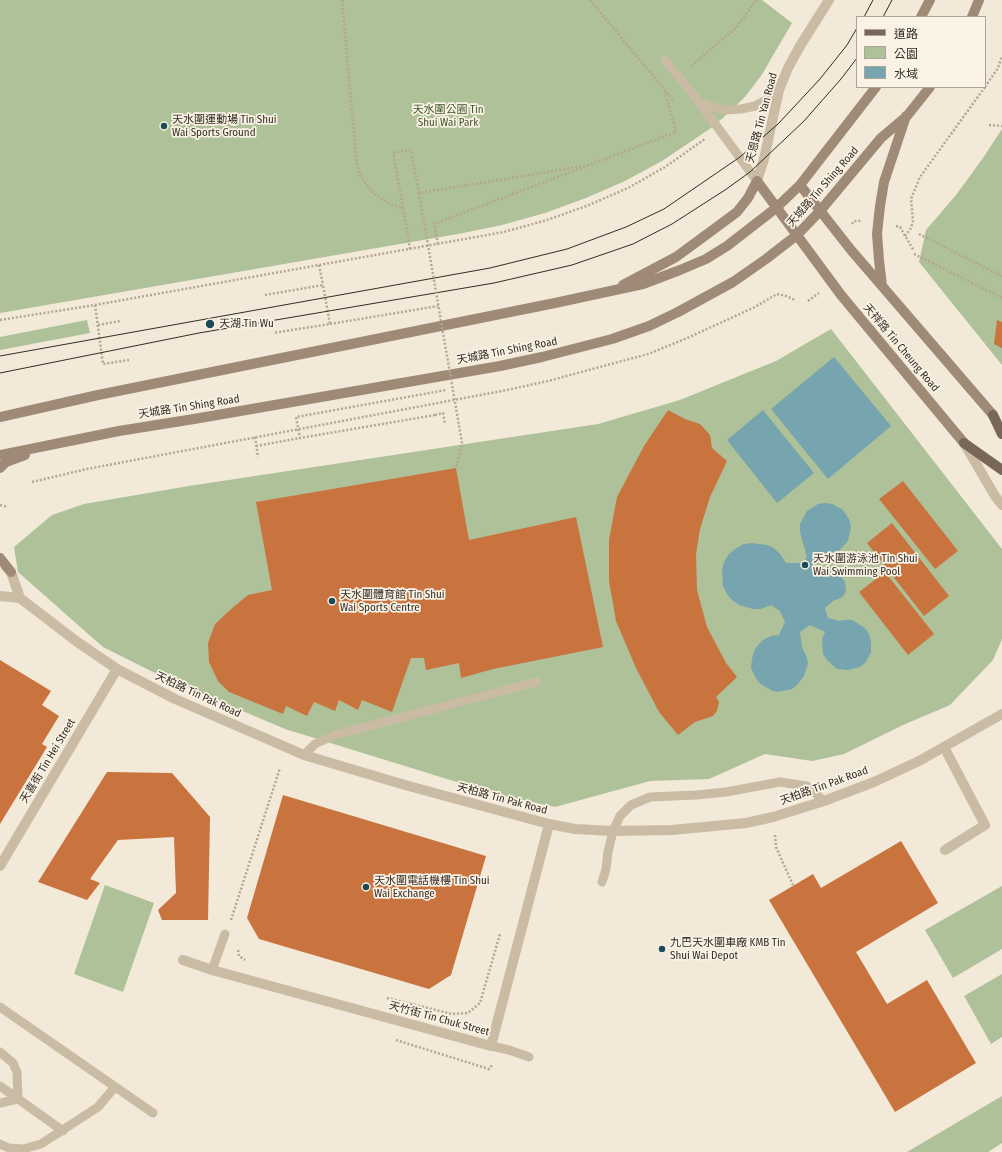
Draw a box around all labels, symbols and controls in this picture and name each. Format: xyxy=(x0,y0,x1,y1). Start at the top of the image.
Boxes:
legend xyxy=(856,16,986,88)
text: 道路 xyxy=(894,27,918,41)
text: 公園 xyxy=(894,47,918,61)
text: 水域 xyxy=(894,67,918,81)
street label: 天恩路 Tin Yan Road xyxy=(744,71,780,165)
park label: 天水圍公園 Tin Shui Wai Park xyxy=(412,103,484,129)
place label: 天水圍運動場 Tin Shui Wai Sports Ground xyxy=(172,113,277,139)
marker: 天水圍運動場 Tin Shui Wai Sports Ground xyxy=(159,121,169,131)
street label: 天城路 Tin Shing Road xyxy=(784,144,862,230)
street label: 天祥路 Tin Cheung Road xyxy=(860,301,942,395)
place label: 天湖 Tin Wu xyxy=(219,317,274,331)
marker: 天湖 Tin Wu xyxy=(204,318,216,330)
street label: 天城路 Tin Shing Road xyxy=(456,335,558,367)
street label: 天城路 Tin Shing Road xyxy=(137,392,241,422)
place label: 天水圍游泳池 Tin Shui Wai Swimming Pool xyxy=(813,552,918,578)
marker: 天水圍游泳池 Tin Shui Wai Swimming Pool xyxy=(800,560,810,570)
place label: 天水圍體育館 Tin Shui Wai Sports Centre xyxy=(340,588,445,614)
marker: 天水圍體育館 Tin Shui Wai Sports Centre xyxy=(327,596,337,606)
street label: 天柏路 Tin Pak Road xyxy=(153,669,243,721)
street label: 天喜街 Tin Hei Street xyxy=(18,716,78,806)
street label: 天柏路 Tin Pak Road xyxy=(778,764,870,808)
street label: 天柏路 Tin Pak Road xyxy=(455,781,549,817)
place label: 天水圍電話機樓 Tin Shui Wai Exchange xyxy=(374,874,490,900)
marker: 天水圍電話機樓 Tin Shui Wai Exchange xyxy=(361,882,371,892)
place label: 九巴天水圍車廠 KMB Tin Shui Wai Depot xyxy=(670,936,785,962)
marker: 九巴天水圍車廠 KMB Tin Shui Wai Depot xyxy=(657,944,667,954)
street label: 天竹街 Tin Chuk Street xyxy=(387,999,491,1039)

